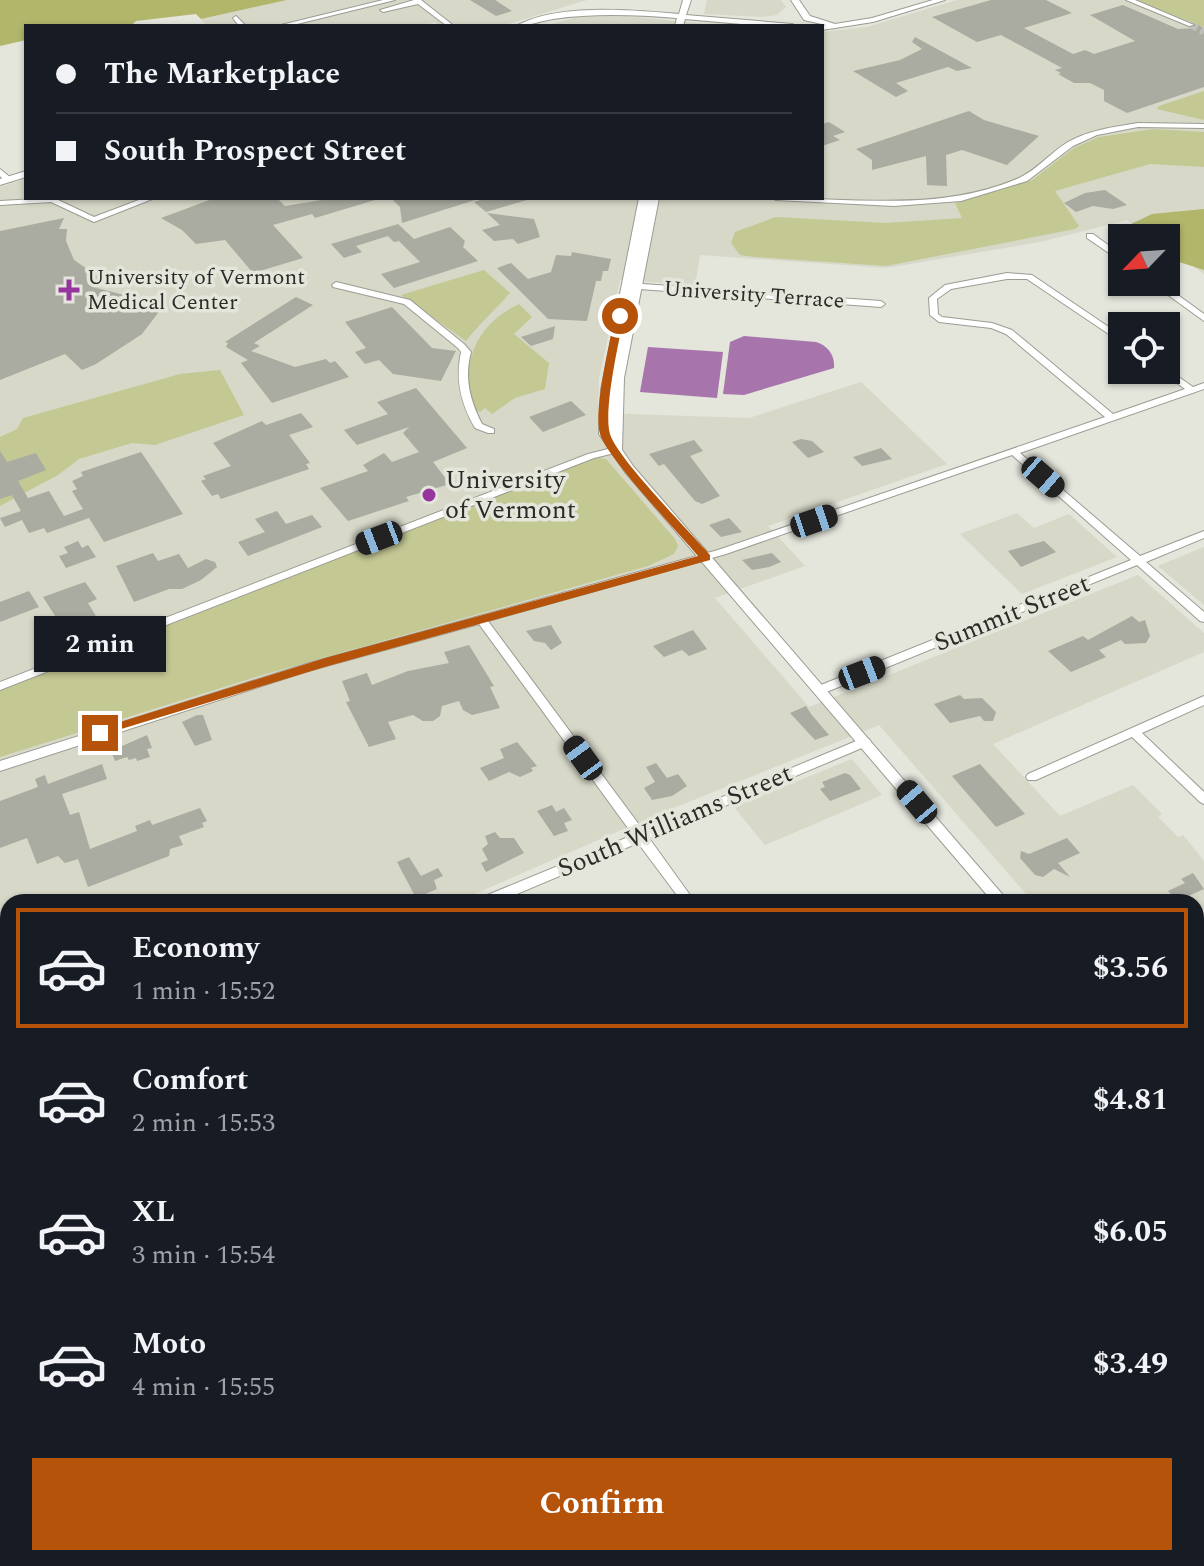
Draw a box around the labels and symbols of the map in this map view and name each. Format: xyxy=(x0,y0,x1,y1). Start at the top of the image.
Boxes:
north arrow xyxy=(1108,224,1180,296)
place label: University of Vermont Medical Center xyxy=(87,261,305,319)
street label: University Terrace xyxy=(662,272,846,318)
marker: University of Vermont Medical Center xyxy=(58,279,80,301)
route start xyxy=(602,298,638,334)
car xyxy=(1017,452,1069,502)
place label: University of Vermont xyxy=(445,460,576,530)
marker: University of Vermont xyxy=(420,486,438,504)
car xyxy=(787,502,841,540)
car xyxy=(352,518,406,558)
street label: Summit Street xyxy=(928,564,1096,662)
callout: 2 min xyxy=(34,617,166,673)
car xyxy=(835,653,889,693)
route end xyxy=(82,715,118,751)
car xyxy=(559,732,607,784)
street label: South Williams Street xyxy=(551,753,799,889)
car xyxy=(892,776,942,828)

